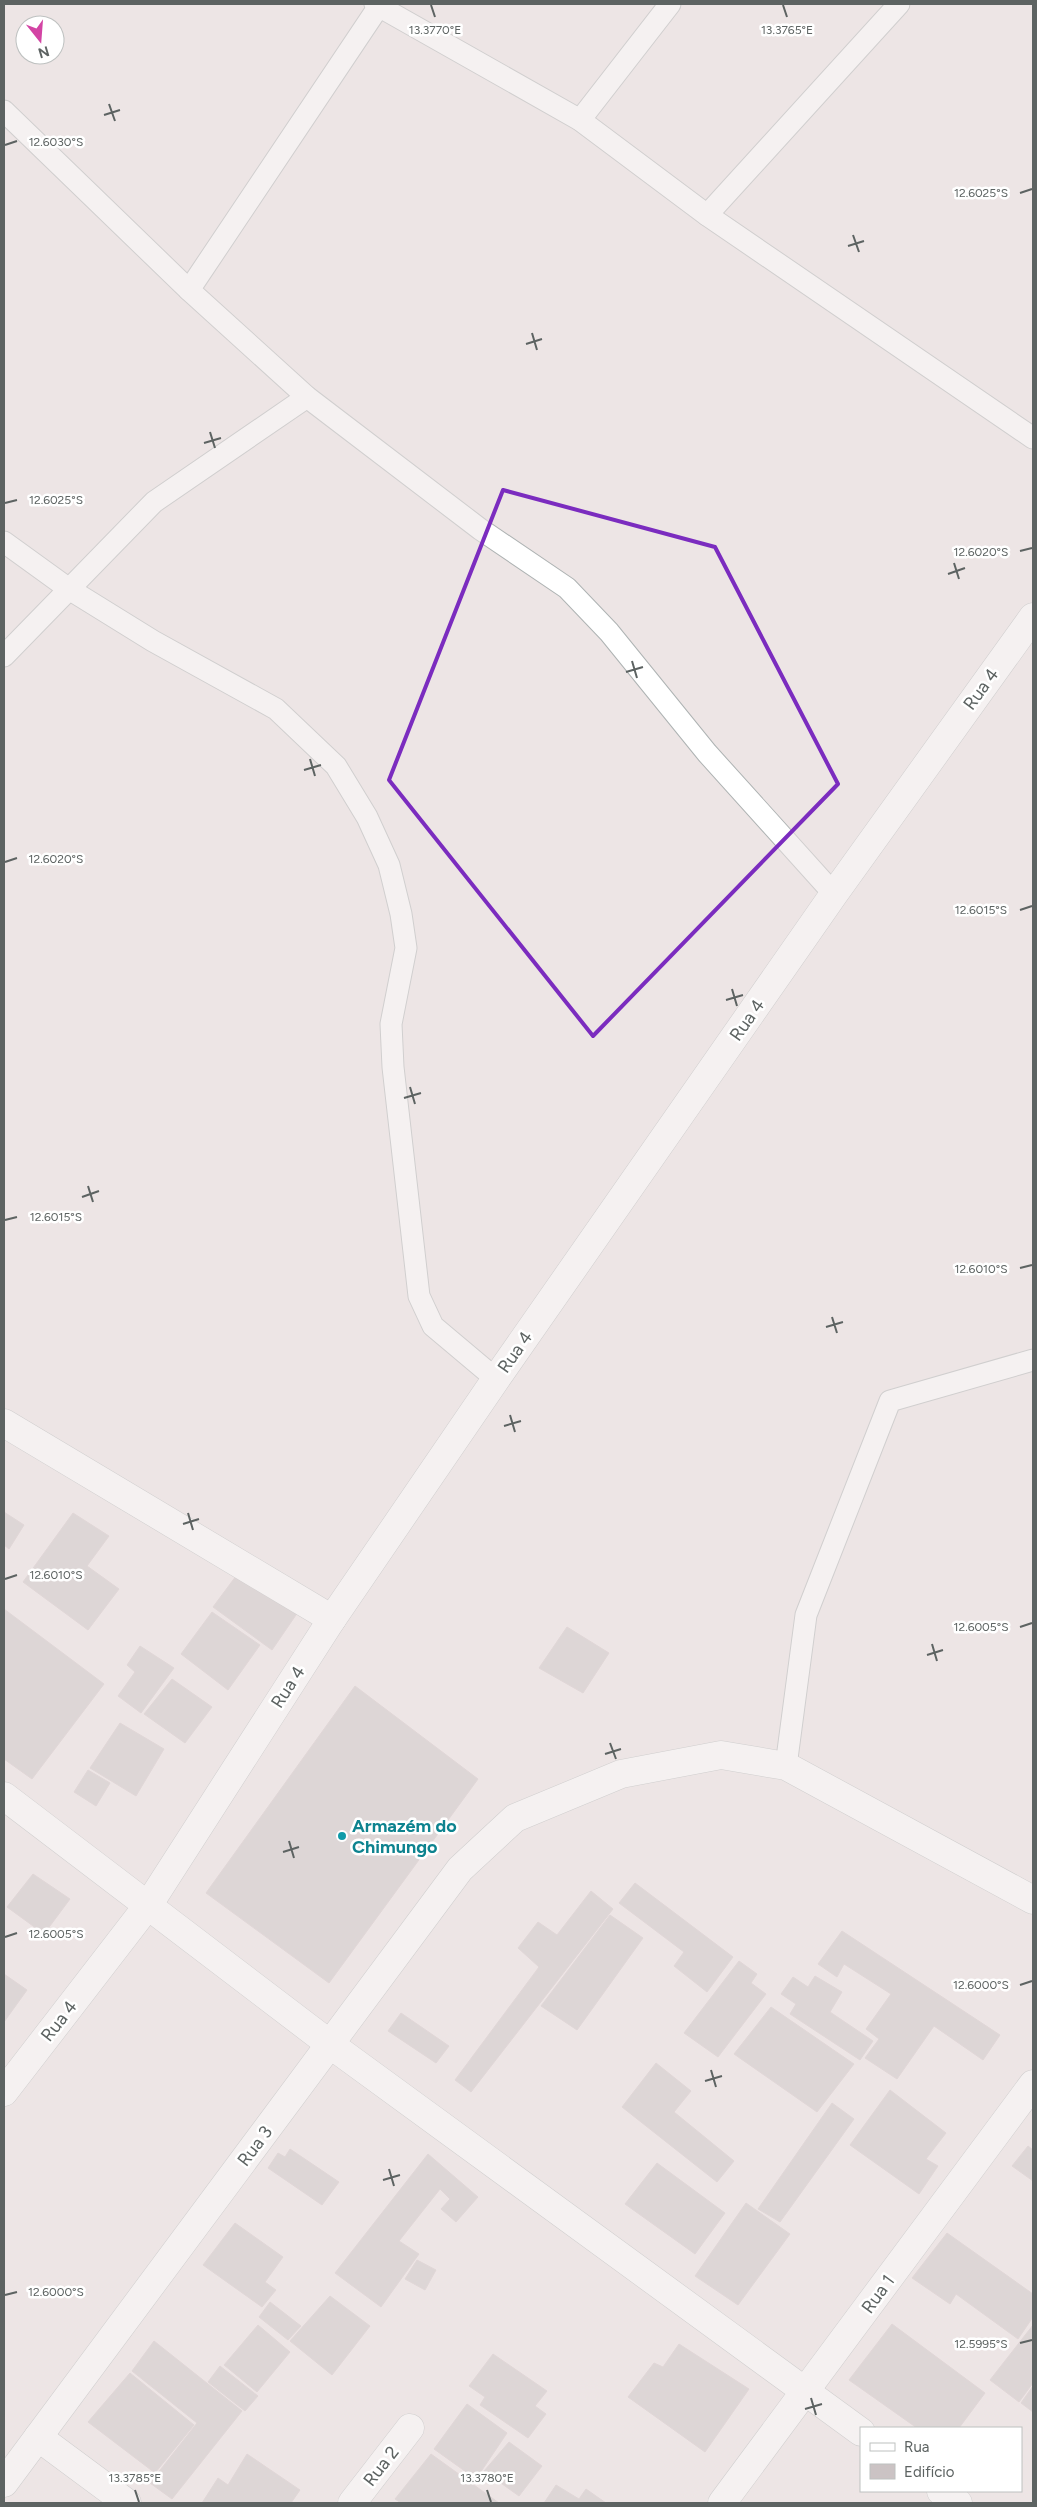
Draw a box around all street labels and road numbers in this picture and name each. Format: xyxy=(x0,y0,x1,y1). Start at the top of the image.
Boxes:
street label: Rua 4 xyxy=(959,664,1003,714)
street label: Rua 4 xyxy=(725,995,769,1045)
street label: Rua 4 xyxy=(493,1327,537,1377)
street label: Rua 4 xyxy=(266,1662,310,1712)
street label: Rua 4 xyxy=(36,1996,82,2046)
street label: Rua 3 xyxy=(233,2122,277,2170)
street label: Rua 1 xyxy=(857,2270,899,2318)
street label: Rua 2 xyxy=(358,2441,404,2491)

